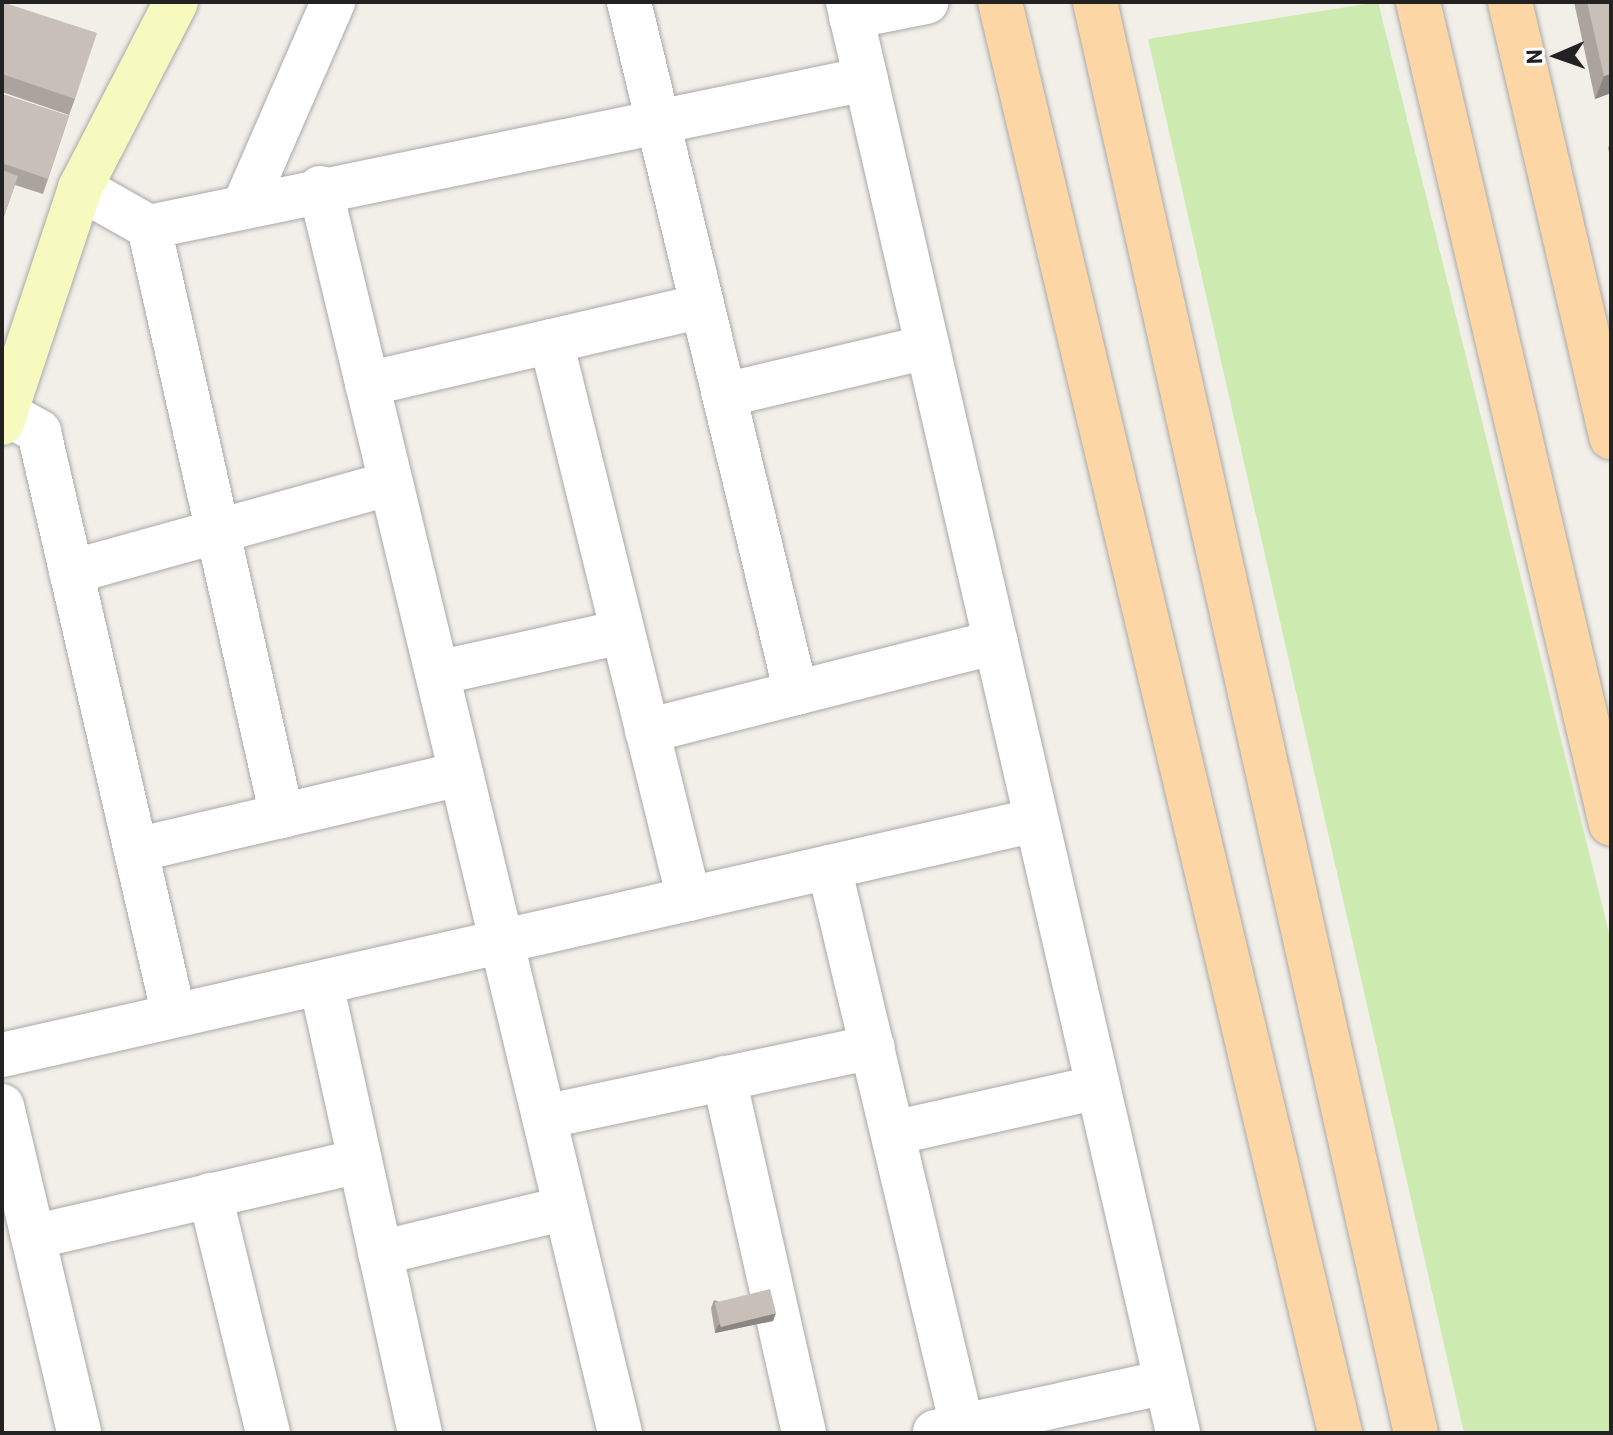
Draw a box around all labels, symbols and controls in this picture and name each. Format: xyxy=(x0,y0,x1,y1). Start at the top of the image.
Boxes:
north arrow xyxy=(1517,16,1597,96)
text: N xyxy=(1520,49,1546,65)

